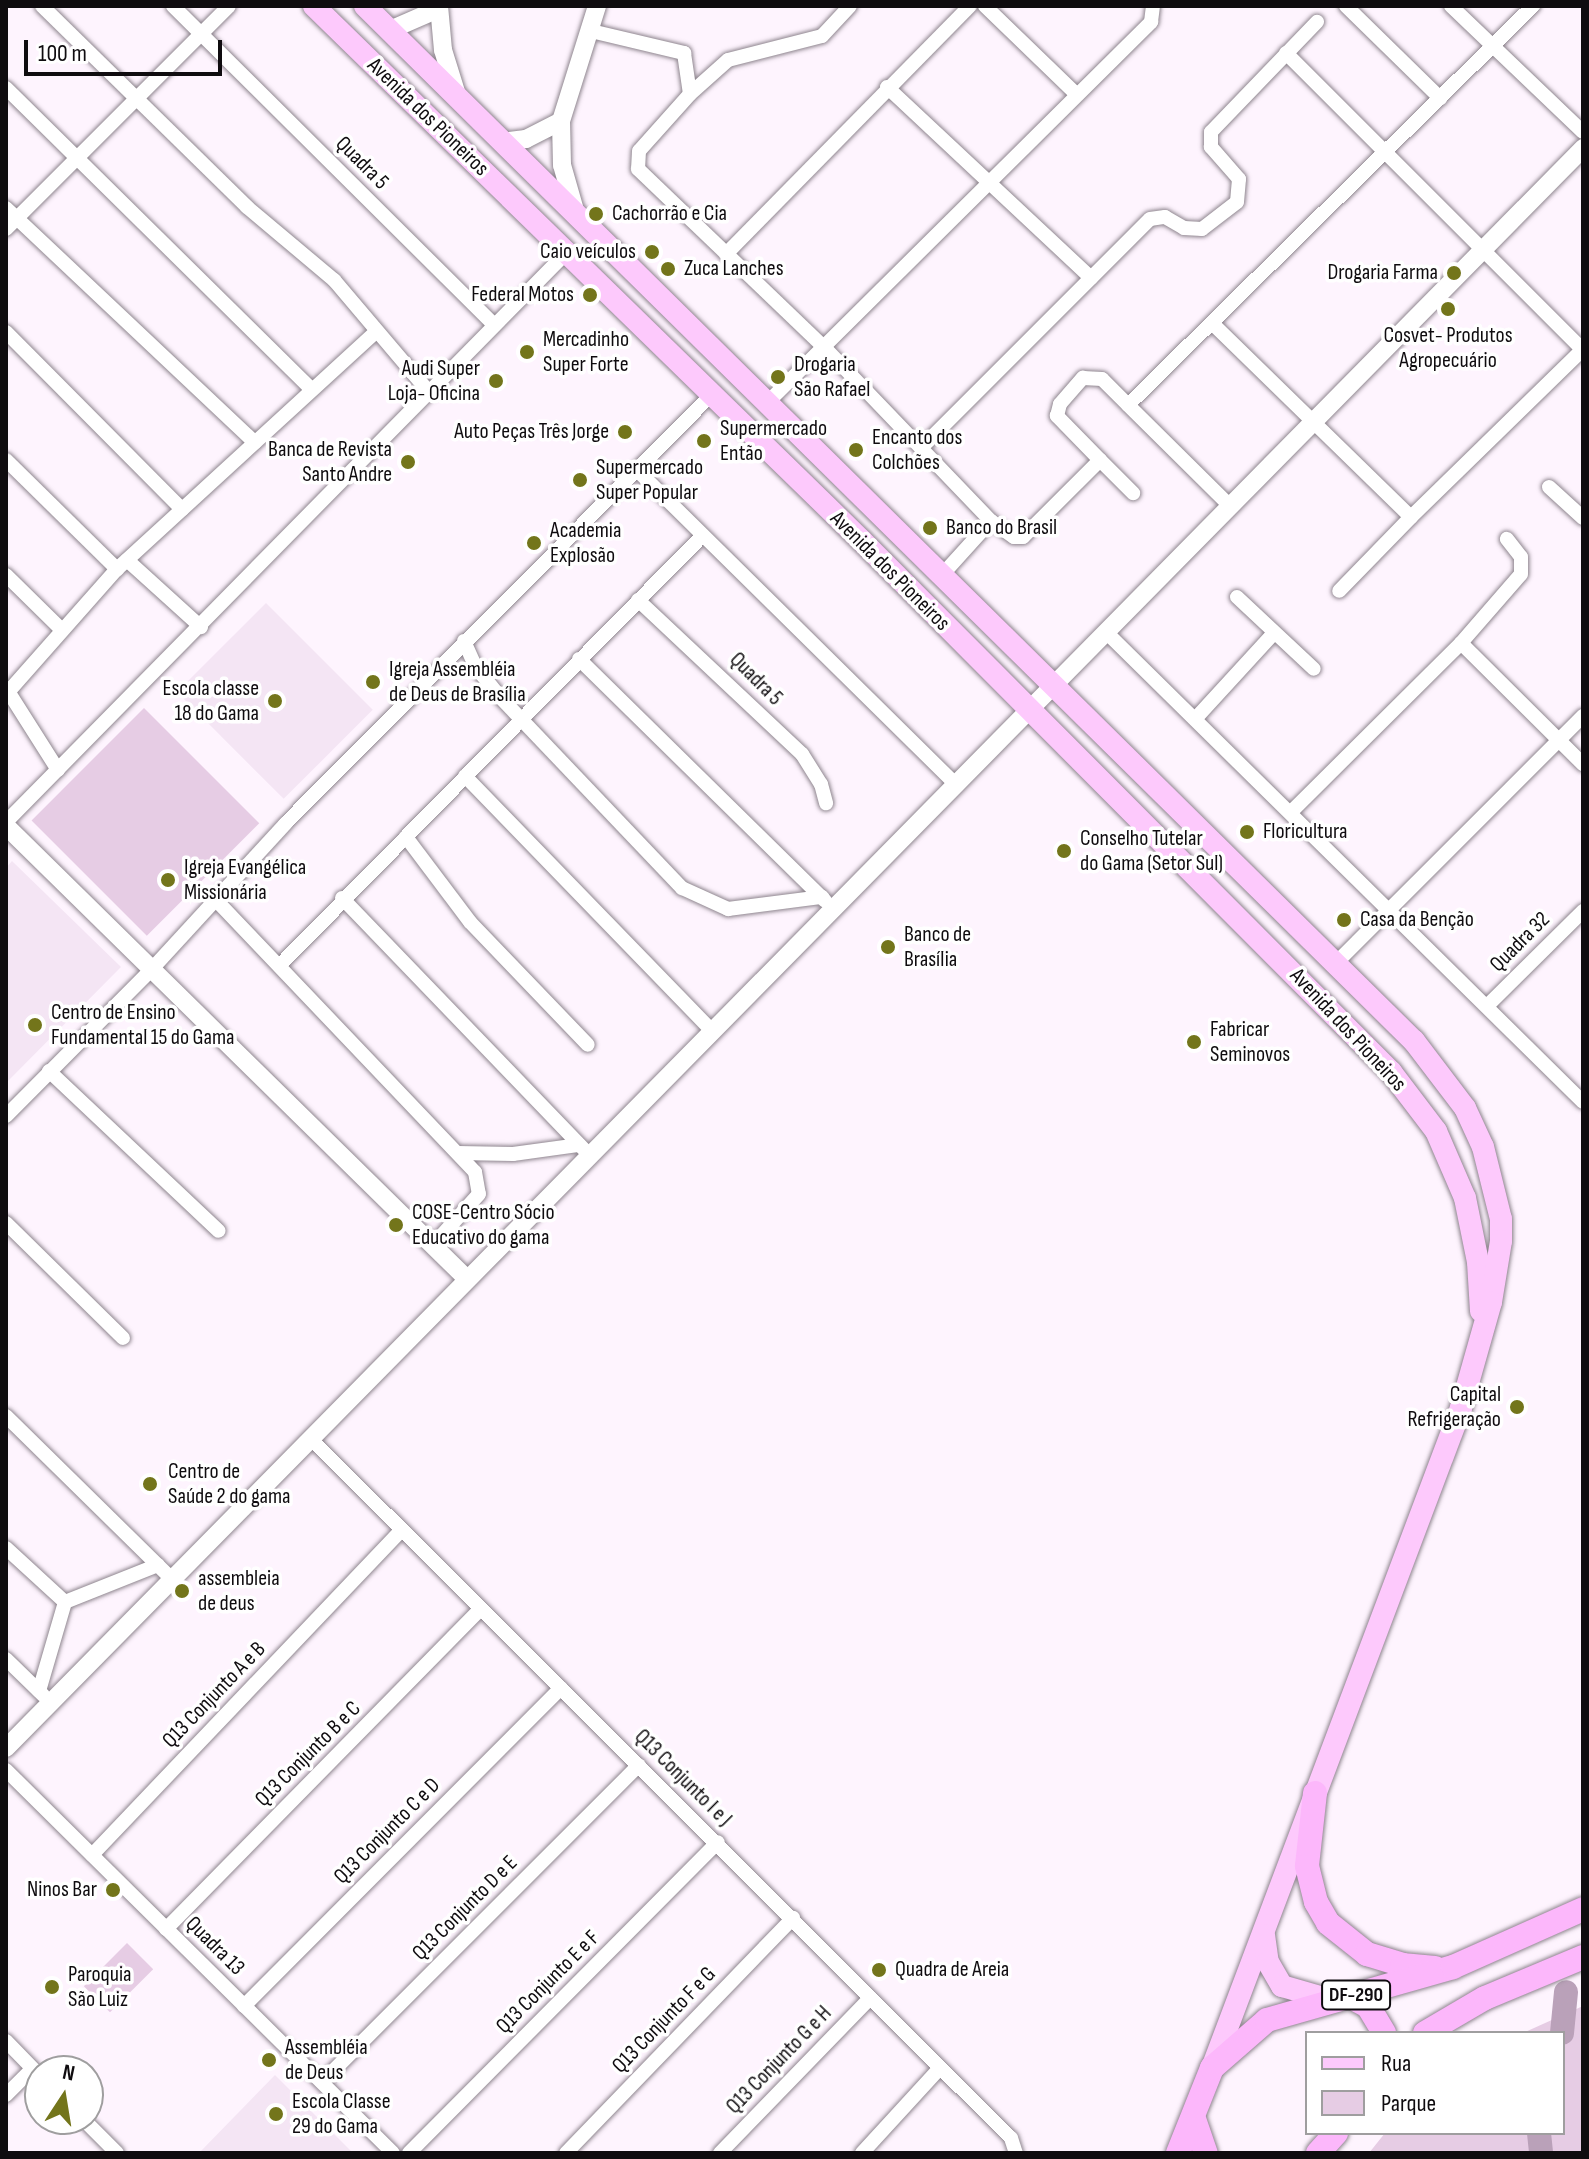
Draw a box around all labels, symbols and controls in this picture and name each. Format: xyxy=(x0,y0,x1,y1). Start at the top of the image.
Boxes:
scale bar xyxy=(28,24,226,74)
text: 100 m xyxy=(38,39,87,68)
street label: Avenida dos Pioneiros xyxy=(362,52,494,182)
street label: Quadra 5 xyxy=(330,131,394,195)
place label: Cachorrão e Cia xyxy=(612,201,727,227)
marker: Cachorrão e Cia xyxy=(587,205,605,223)
place label: Caio veículos xyxy=(540,239,636,265)
marker: Caio veículos xyxy=(643,243,661,261)
place label: Zuca Lanches xyxy=(684,256,784,282)
marker: Zuca Lanches xyxy=(659,260,677,278)
place label: Drogaria Farma xyxy=(1327,260,1438,286)
marker: Drogaria Farma xyxy=(1445,264,1463,282)
place label: Federal Motos xyxy=(471,282,574,308)
marker: Federal Motos xyxy=(581,286,599,304)
marker: Cosvet- Produtos Agropecuário xyxy=(1439,300,1457,318)
place label: Cosvet- Produtos Agropecuário xyxy=(1383,322,1513,374)
place label: Mercadinho Super Forte xyxy=(543,326,629,378)
marker: Mercadinho Super Forte xyxy=(518,343,536,361)
place label: Drogaria São Rafael xyxy=(794,351,870,402)
place label: Audi Super Loja- Oficina xyxy=(388,355,480,406)
marker: Drogaria São Rafael xyxy=(769,368,787,386)
marker: Audi Super Loja- Oficina xyxy=(487,372,505,390)
place label: Supermercado Então xyxy=(720,415,827,466)
place label: Auto Peças Três Jorge xyxy=(454,419,609,445)
marker: Auto Peças Três Jorge xyxy=(616,423,634,441)
place label: Encanto dos Colchões xyxy=(872,424,962,476)
marker: Supermercado Então xyxy=(695,432,713,450)
place label: Banca de Revista Santo Andre xyxy=(268,436,392,488)
marker: Encanto dos Colchões xyxy=(847,441,865,459)
marker: Banca de Revista Santo Andre xyxy=(399,453,417,471)
place label: Supermercado Super Popular xyxy=(596,454,703,506)
marker: Supermercado Super Popular xyxy=(571,471,589,489)
street label: Avenida dos Pioneiros xyxy=(825,506,955,636)
place label: Banco do Brasil xyxy=(946,515,1057,541)
place label: Academia Explosão xyxy=(550,517,621,568)
marker: Banco do Brasil xyxy=(921,519,939,537)
marker: Academia Explosão xyxy=(525,534,543,552)
street label: Quadra 5 xyxy=(724,647,788,711)
place label: Igreja Assembléia de Deus de Brasília xyxy=(389,656,526,708)
marker: Igreja Assembléia de Deus de Brasília xyxy=(364,673,382,691)
place label: Escola classe 18 do Gama xyxy=(162,675,259,726)
marker: Escola classe 18 do Gama xyxy=(266,692,284,710)
place label: Floricultura xyxy=(1263,819,1347,845)
marker: Floricultura xyxy=(1238,823,1256,841)
place label: Conselho Tutelar do Gama (Setor Sul) xyxy=(1080,825,1223,876)
marker: Conselho Tutelar do Gama (Setor Sul) xyxy=(1055,842,1073,860)
place label: Igreja Evangélica Missionária xyxy=(184,854,306,906)
marker: Igreja Evangélica Missionária xyxy=(159,871,177,889)
place label: Casa da Benção xyxy=(1360,907,1474,933)
street label: Quadra 32 xyxy=(1485,907,1555,977)
marker: Casa da Benção xyxy=(1335,911,1353,929)
place label: Banco de Brasília xyxy=(904,921,971,972)
marker: Banco de Brasília xyxy=(879,938,897,956)
street label: Avenida dos Pioneiros xyxy=(1284,963,1412,1097)
place label: Centro de Ensino Fundamental 15 do Gama xyxy=(51,999,235,1050)
marker: Centro de Ensino Fundamental 15 do Gama xyxy=(26,1016,44,1034)
place label: Fabricar Seminovos xyxy=(1210,1016,1290,1068)
marker: Fabricar Seminovos xyxy=(1185,1033,1203,1051)
place label: COSE-Centro Sócio Educativo do gama xyxy=(412,1199,555,1250)
marker: COSE-Centro Sócio Educativo do gama xyxy=(387,1216,405,1234)
place label: Capital Refrigeração xyxy=(1407,1381,1501,1432)
marker: Capital Refrigeração xyxy=(1508,1398,1526,1416)
place label: Centro de Saúde 2 do gama xyxy=(168,1458,291,1510)
marker: Centro de Saúde 2 do gama xyxy=(139,1473,161,1495)
place label: assembleia de deus xyxy=(198,1565,280,1616)
marker: assembleia de deus xyxy=(173,1582,191,1600)
street label: Q13 Conjunto A e B xyxy=(157,1636,271,1754)
street label: Q13 Conjunto B e C xyxy=(250,1696,366,1812)
street label: Q13 Conjunto I e J xyxy=(629,1724,737,1832)
street label: Q13 Conjunto C e D xyxy=(328,1772,446,1890)
street label: Q13 Conjunto D e E xyxy=(407,1850,523,1966)
place label: Ninos Bar xyxy=(27,1877,97,1903)
marker: Ninos Bar xyxy=(104,1881,122,1899)
street label: Quadra 13 xyxy=(180,1911,250,1981)
street label: Q13 Conjunto E e F xyxy=(491,1925,605,2039)
place label: Quadra de Areia xyxy=(895,1957,1009,1983)
place label: Paroquia São Luiz xyxy=(68,1961,131,2012)
street label: Q13 Conjunto F e G xyxy=(607,1961,721,2079)
marker: Quadra de Areia xyxy=(870,1961,888,1979)
marker: Paroquia São Luiz xyxy=(43,1978,61,1996)
road number: DF-290 xyxy=(1320,1979,1392,2011)
street label: Q13 Conjunto G e H xyxy=(721,2000,837,2120)
legend xyxy=(1305,2031,1565,2135)
place label: Assembléia de Deus xyxy=(285,2034,368,2086)
text: Rua xyxy=(1381,2049,1411,2078)
marker: Assembléia de Deus xyxy=(260,2051,278,2069)
north arrow xyxy=(24,2055,104,2135)
text: N xyxy=(60,2059,77,2087)
place label: Escola Classe 29 do Gama xyxy=(292,2088,390,2140)
text: Parque xyxy=(1381,2089,1436,2118)
marker: Escola Classe 29 do Gama xyxy=(267,2105,285,2123)

